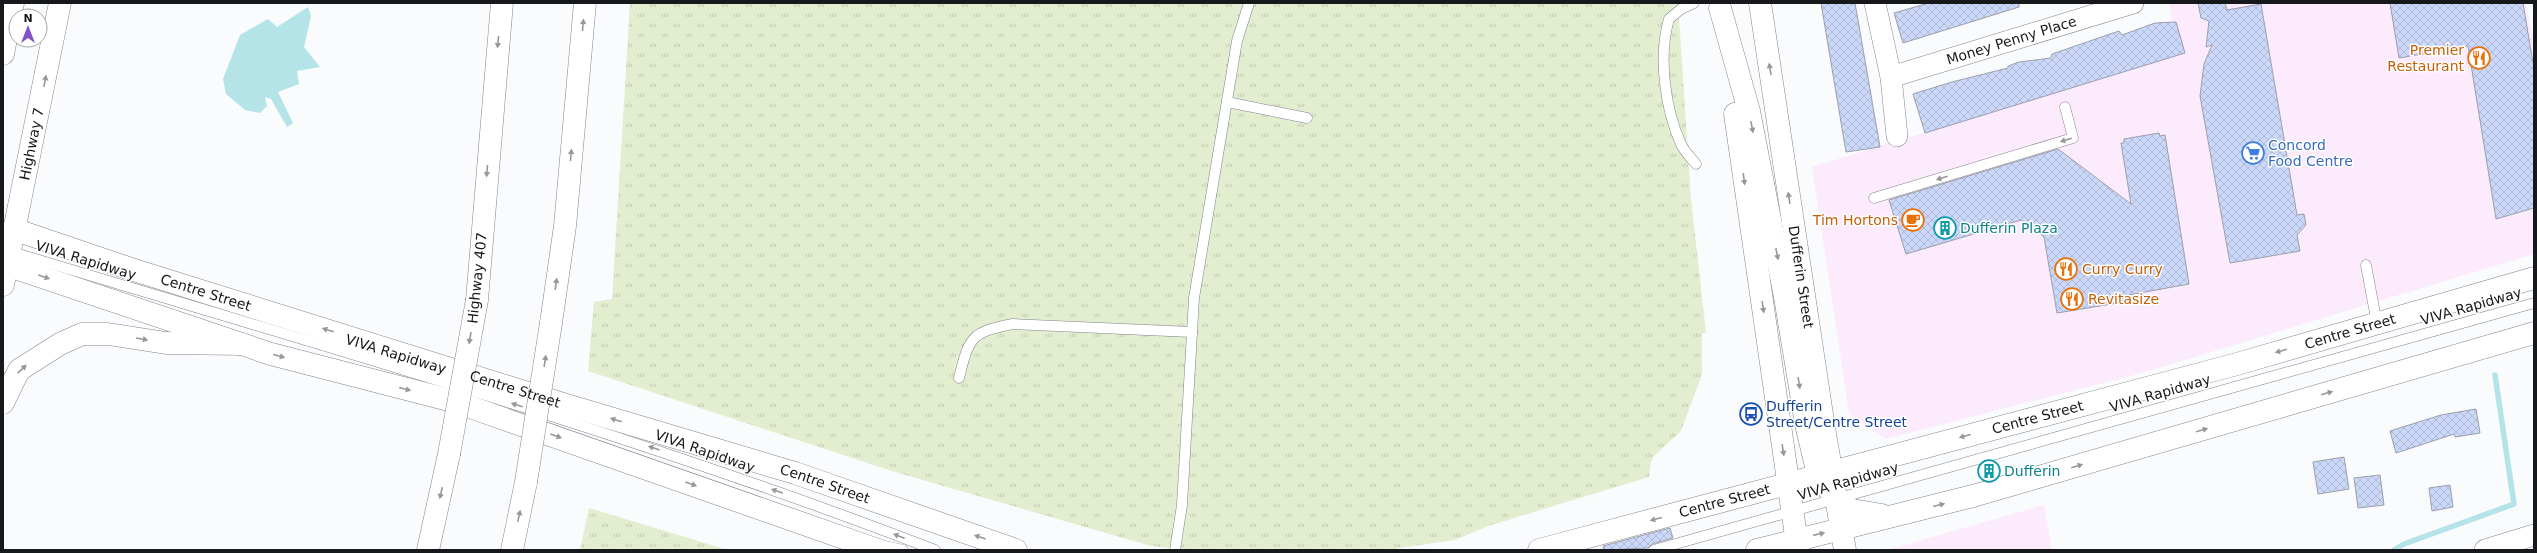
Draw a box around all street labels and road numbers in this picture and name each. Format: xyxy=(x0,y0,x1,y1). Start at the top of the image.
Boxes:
street label: Money Penny Place xyxy=(1944,13,2079,68)
street label: Highway 7 xyxy=(16,106,47,182)
street label: Dufferin Street xyxy=(1786,225,1817,330)
street label: Highway 407 xyxy=(464,232,490,324)
street label: VIVA Rapidway xyxy=(34,237,138,283)
street label: Centre Street xyxy=(159,271,254,314)
street label: VIVA Rapidway xyxy=(2419,284,2523,328)
street label: Centre Street xyxy=(2303,310,2398,352)
street label: VIVA Rapidway xyxy=(344,331,448,377)
street label: Centre Street xyxy=(468,367,563,411)
street label: VIVA Rapidway xyxy=(2108,371,2212,415)
street label: Centre Street xyxy=(1990,397,2086,437)
street label: VIVA Rapidway xyxy=(653,426,757,476)
street label: VIVA Rapidway xyxy=(1796,459,1900,503)
street label: Centre Street xyxy=(778,461,872,507)
street label: Centre Street xyxy=(1677,481,1772,520)

